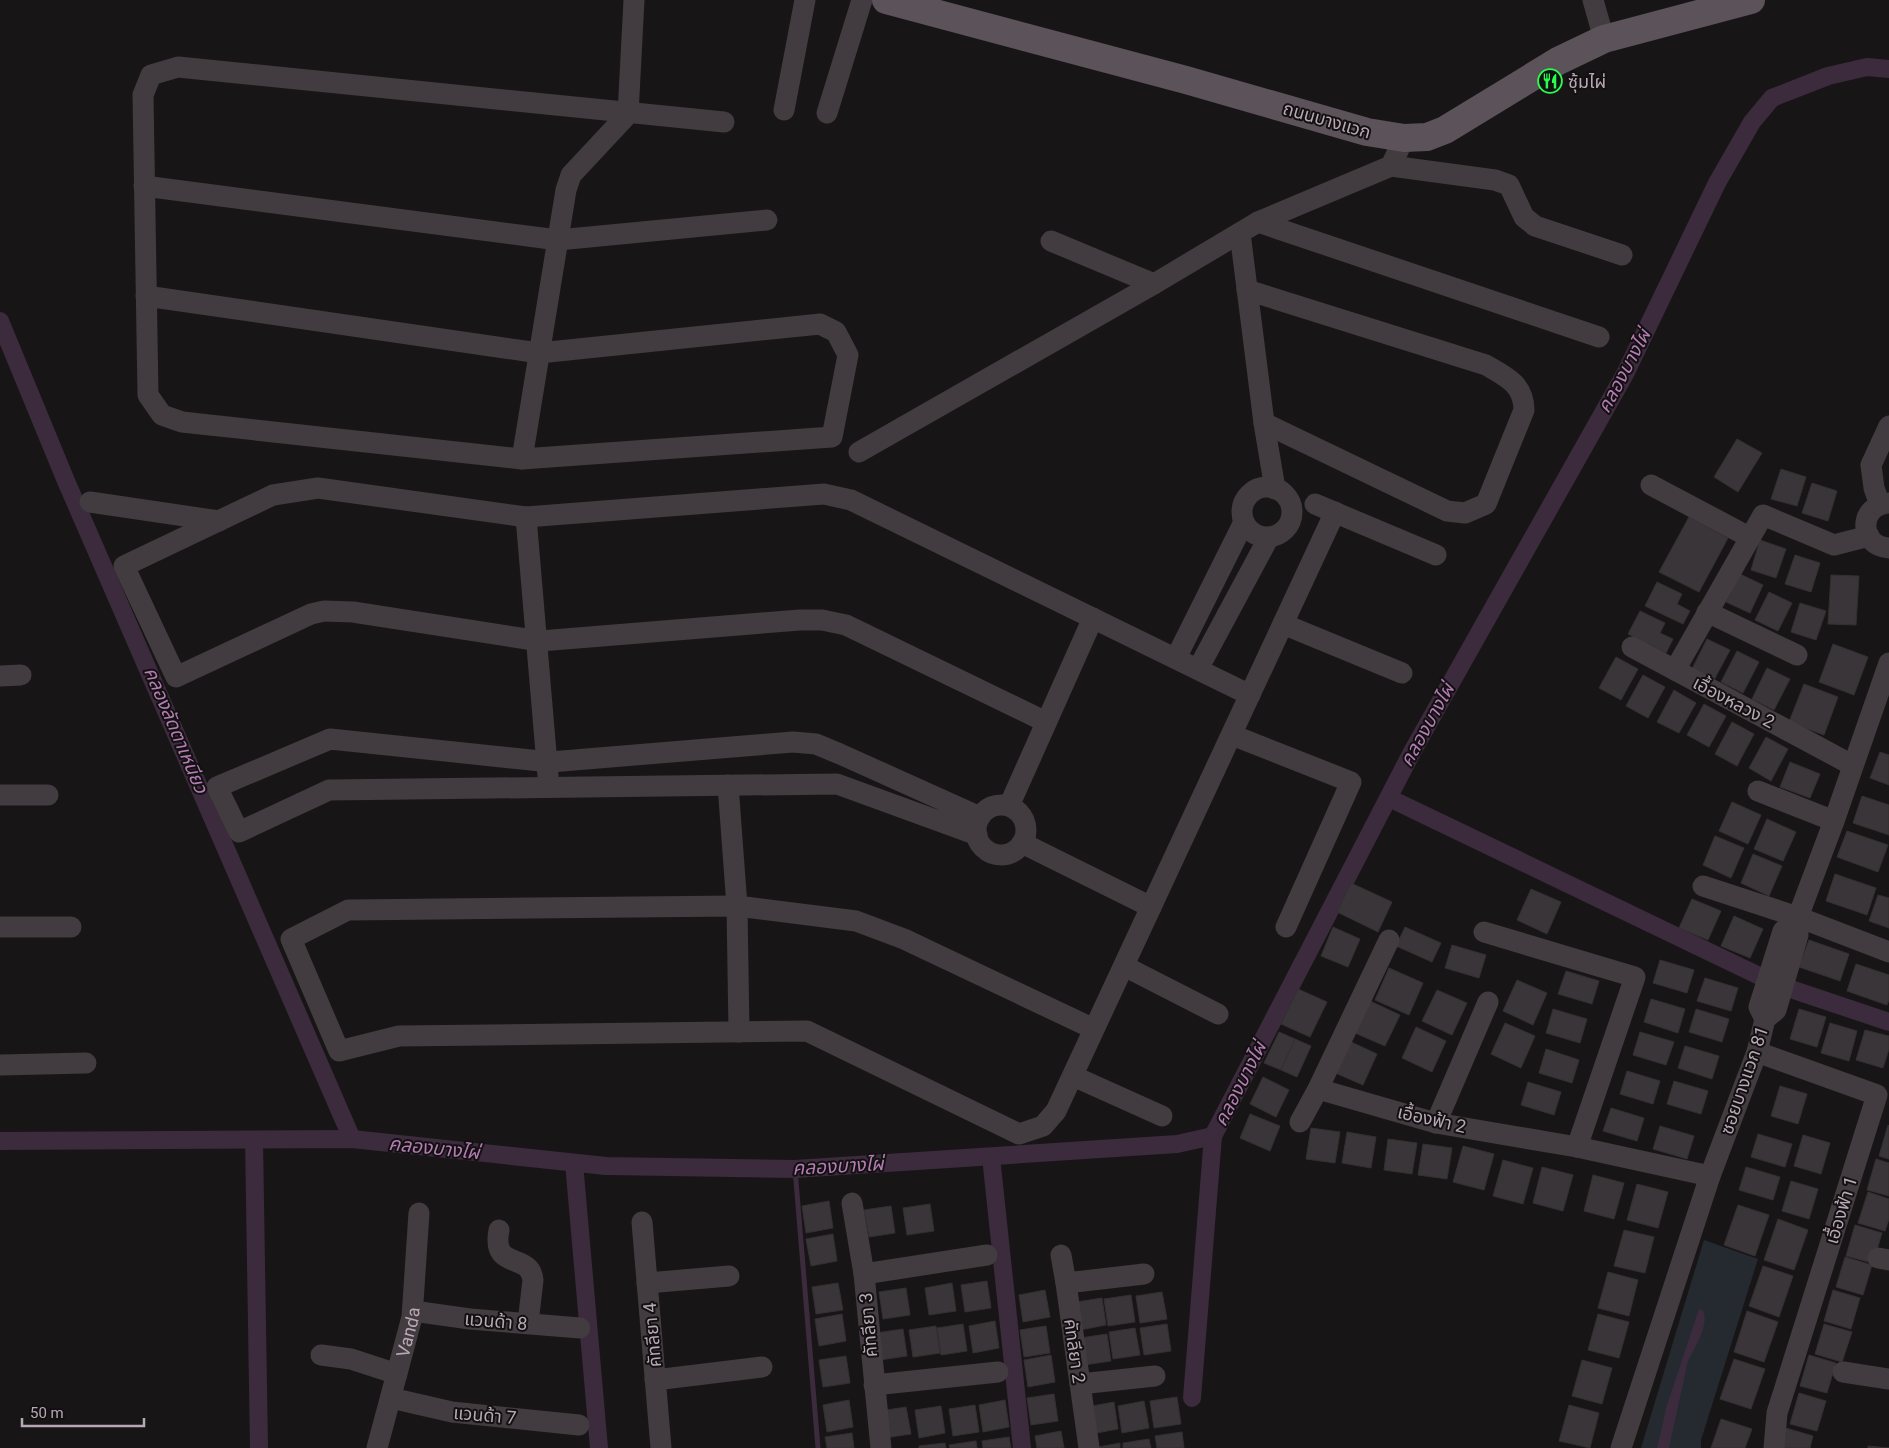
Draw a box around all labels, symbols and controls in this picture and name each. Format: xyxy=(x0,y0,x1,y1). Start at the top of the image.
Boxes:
restaurant icon: ซุ้มไผ่ xyxy=(1537,68,1563,94)
place label: ซุ้มไผ่ xyxy=(1568,71,1606,93)
street label: ถนนบางแวก xyxy=(1281,97,1373,143)
water label: คลองบางไผ่ xyxy=(1592,323,1657,417)
water label: คลองลัดตาเหนียว xyxy=(139,663,213,797)
street label: เอื้องหลวง 2 xyxy=(1690,670,1779,732)
water label: คลองบางไผ่ xyxy=(1395,677,1461,770)
street label: ซอยบางแวก 81 xyxy=(1716,1023,1772,1137)
water label: คลองบางไผ่ xyxy=(1209,1036,1272,1130)
street label: เอื้องฟ้า 2 xyxy=(1396,1099,1469,1137)
water label: คลองบางไผ่ xyxy=(387,1132,484,1165)
water label: คลองบางไผ่ xyxy=(792,1152,887,1180)
street label: เอื้องฟ้า 1 xyxy=(1819,1173,1861,1246)
street label: คัทลียา 3 xyxy=(855,1292,881,1358)
street label: คัทลียา 4 xyxy=(639,1302,665,1368)
street label: Vanda xyxy=(391,1307,423,1359)
street label: แวนด้า 8 xyxy=(464,1308,528,1334)
street label: คัทลียา 2 xyxy=(1060,1317,1090,1385)
scale bar xyxy=(22,1396,145,1428)
street label: แวนด้า 7 xyxy=(453,1402,517,1428)
text: 50 m xyxy=(30,1404,64,1422)

